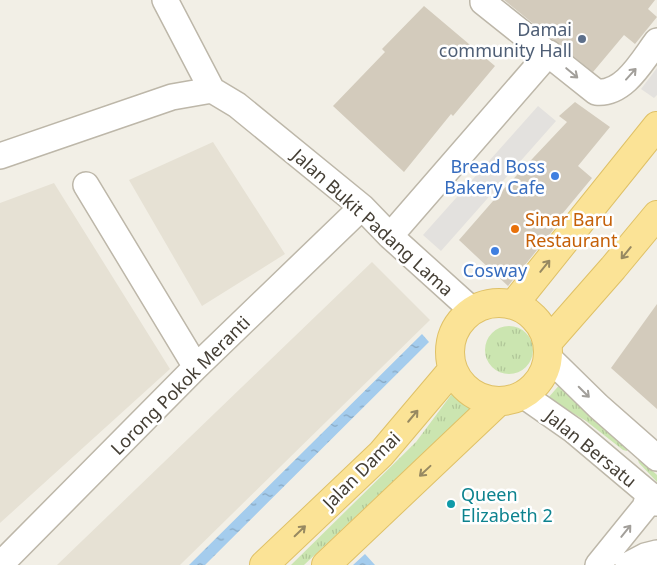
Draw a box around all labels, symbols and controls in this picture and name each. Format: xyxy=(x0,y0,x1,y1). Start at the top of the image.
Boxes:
place label: Damai community Hall xyxy=(439,17,572,62)
marker: Damai community Hall xyxy=(576,33,588,45)
one-way arrow xyxy=(566,67,579,79)
one-way arrow xyxy=(625,67,636,80)
street label: Jalan Bukit Padang Lama xyxy=(286,142,459,301)
place label: Bread Boss Bakery Cafe xyxy=(444,154,545,199)
marker: Bread Boss Bakery Cafe xyxy=(549,170,561,182)
place label: Sinar Baru Restaurant xyxy=(525,207,618,252)
marker: Sinar Baru Restaurant xyxy=(509,223,521,235)
marker: Cosway xyxy=(489,245,501,257)
one-way arrow xyxy=(621,246,632,259)
place label: Cosway xyxy=(463,258,528,282)
one-way arrow xyxy=(539,260,550,273)
street label: Lorong Pokok Meranti xyxy=(105,310,255,460)
one-way arrow xyxy=(578,386,590,398)
street label: Jalan Bersatu xyxy=(539,402,642,492)
one-way arrow xyxy=(408,409,419,422)
street label: Jalan Damai xyxy=(316,426,405,515)
one-way arrow xyxy=(419,465,432,477)
place label: Queen Elizabeth 2 xyxy=(461,482,553,527)
marker: Queen Elizabeth 2 xyxy=(445,498,457,510)
one-way arrow xyxy=(293,525,306,537)
one-way arrow xyxy=(621,525,632,538)

